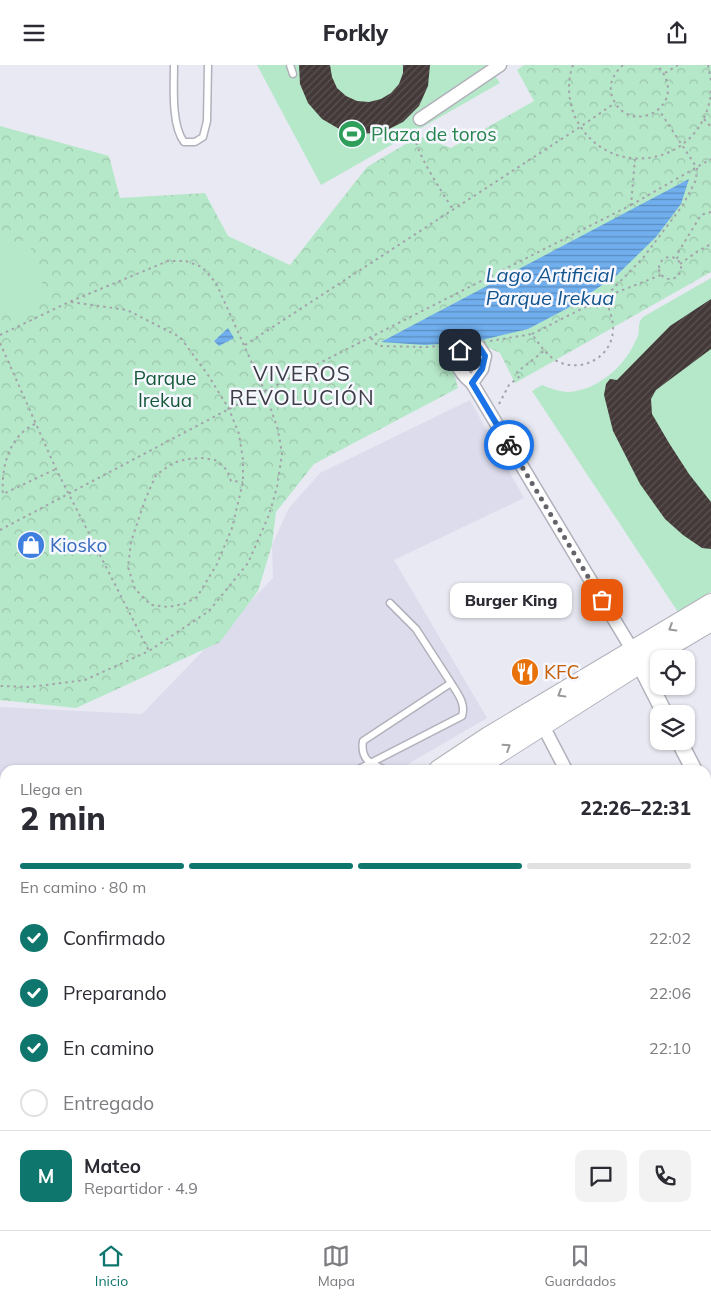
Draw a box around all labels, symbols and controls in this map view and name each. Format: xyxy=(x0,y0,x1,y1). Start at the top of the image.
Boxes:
icon: menu xyxy=(20,19,48,47)
text: Forkly xyxy=(323,19,388,47)
icon: share xyxy=(663,19,691,47)
sports icon: Plaza de toros xyxy=(337,119,367,149)
place label: Plaza de toros xyxy=(371,122,497,146)
water label: Lago Artificial Parque Irekua xyxy=(486,262,615,310)
pin xyxy=(439,329,481,371)
icon: home xyxy=(446,336,474,364)
district label: VIVEROS REVOLUCIÓN xyxy=(229,360,375,410)
park label: Parque Irekua xyxy=(134,366,196,412)
courier xyxy=(484,420,534,470)
icon: bike xyxy=(495,431,523,459)
shop icon: Kiosko xyxy=(16,530,46,560)
place label: Kiosko xyxy=(50,533,107,557)
pin xyxy=(581,579,623,621)
callout: Burger King xyxy=(450,583,572,617)
icon: bag xyxy=(588,586,616,614)
text: Burger King xyxy=(465,590,557,610)
one-way arrow xyxy=(668,621,677,631)
map controls xyxy=(650,650,695,750)
button: locate xyxy=(650,650,695,695)
restaurant icon: KFC xyxy=(510,657,540,687)
place label: KFC xyxy=(544,660,579,684)
one-way arrow xyxy=(558,688,567,698)
button: layers xyxy=(650,705,695,750)
one-way arrow xyxy=(501,744,511,753)
text: Llega en xyxy=(20,779,83,799)
text: 22:26–22:31 xyxy=(580,796,691,820)
text: 2 min xyxy=(20,798,106,838)
text: En camino · 80 m xyxy=(20,877,146,897)
icon: check xyxy=(20,924,48,952)
text: Confirmado xyxy=(63,926,165,950)
text: 22:02 xyxy=(649,928,691,948)
icon: check xyxy=(20,979,48,1007)
text: Preparando xyxy=(63,981,167,1005)
text: 22:06 xyxy=(649,983,691,1003)
icon: check xyxy=(20,1034,48,1062)
text: En camino xyxy=(63,1036,154,1060)
text: 22:10 xyxy=(649,1038,691,1058)
text: Entregado xyxy=(63,1091,154,1115)
button: chat xyxy=(575,1150,627,1202)
button: phone xyxy=(639,1150,691,1202)
text: Mateo xyxy=(84,1154,141,1178)
text: M xyxy=(38,1164,54,1188)
text: Repartidor · 4.9 xyxy=(84,1178,198,1198)
tab: Inicio xyxy=(95,1242,128,1290)
tab: Mapa xyxy=(318,1242,355,1290)
tab: Guardados xyxy=(544,1242,616,1290)

